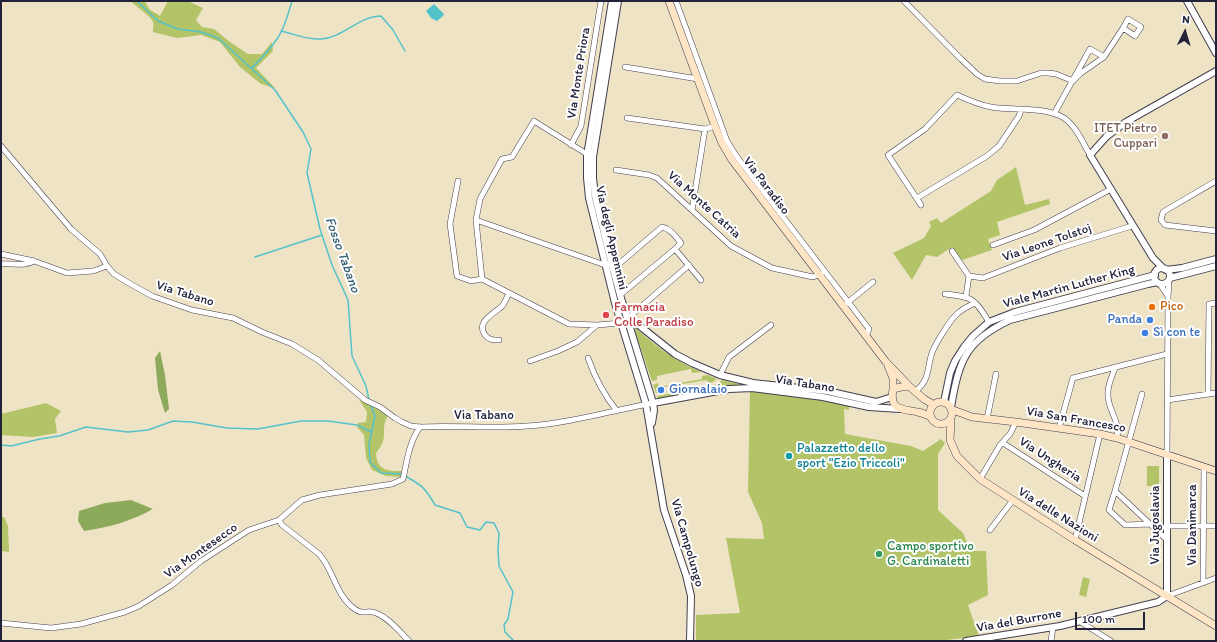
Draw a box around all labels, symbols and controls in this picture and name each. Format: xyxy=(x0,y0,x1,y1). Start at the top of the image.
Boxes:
north arrow xyxy=(1165,12,1205,52)
text: N xyxy=(1182,13,1190,26)
street label: Via Monte Priora xyxy=(564,26,594,120)
place label: ITET Pietro Cuppari xyxy=(1094,121,1157,152)
marker: ITET Pietro Cuppari xyxy=(1160,131,1170,141)
street label: Via Paradiso xyxy=(739,154,793,218)
street label: Via Monte Catria xyxy=(664,168,744,242)
street label: Via degli Appennini xyxy=(591,184,631,292)
water label: Fosso Tabano xyxy=(321,215,363,295)
street label: Via Leone Tolstoj xyxy=(1000,220,1094,266)
street label: Viale Martin Luther King xyxy=(1001,262,1137,312)
street label: Via Tabano xyxy=(154,278,216,310)
place label: Pico xyxy=(1160,299,1183,315)
place label: Farmacia Colle Paradiso xyxy=(614,300,694,331)
marker: Pico xyxy=(1147,302,1157,312)
marker: Farmacia Colle Paradiso xyxy=(601,310,611,320)
place label: Panda xyxy=(1108,312,1142,328)
marker: Panda xyxy=(1145,315,1155,325)
place label: Sì con te xyxy=(1153,325,1200,341)
marker: Sì con te xyxy=(1140,328,1150,338)
street label: Via Tabano xyxy=(774,372,836,396)
place label: Giornalaio xyxy=(669,382,727,398)
marker: Giornalaio xyxy=(656,385,666,395)
street label: Via San Francesco xyxy=(1025,404,1127,436)
street label: Via Tabano xyxy=(454,408,514,424)
street label: Via Ungheria xyxy=(1016,434,1084,486)
place label: Palazzetto dello sport "Ezio Triccoli" xyxy=(797,441,905,472)
marker: Palazzetto dello sport "Ezio Triccoli" xyxy=(784,451,794,461)
street label: Via delle Nazioni xyxy=(1015,484,1101,546)
street label: Via Danimarca xyxy=(1185,484,1201,566)
street label: Via Jugoslavia xyxy=(1148,486,1164,564)
street label: Via Campolungo xyxy=(667,497,707,589)
street label: Via Montesecco xyxy=(161,520,241,582)
place label: Campo sportivo G. Cardinaletti xyxy=(887,539,974,570)
marker: Campo sportivo G. Cardinaletti xyxy=(874,549,884,559)
scale bar xyxy=(1077,604,1147,630)
street label: Via del Burrone xyxy=(975,606,1063,636)
text: 100 m xyxy=(1082,612,1115,626)

